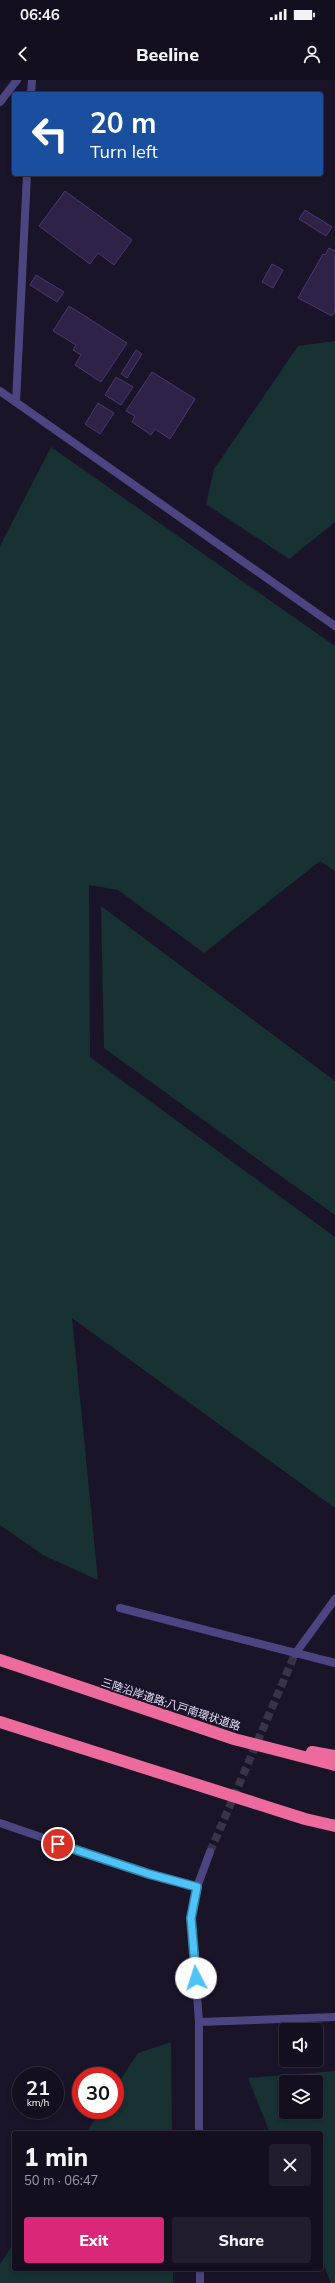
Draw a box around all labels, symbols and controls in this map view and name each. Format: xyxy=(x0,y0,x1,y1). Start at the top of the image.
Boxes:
text: 06:46 xyxy=(20,5,60,24)
icon: back xyxy=(12,43,34,65)
text: Beeline xyxy=(136,43,199,66)
icon: person xyxy=(301,43,323,65)
text: 20 m xyxy=(90,105,156,140)
icon: left xyxy=(24,108,76,160)
text: Turn left xyxy=(90,140,158,163)
street label: 三陸沿岸道路;八戸南環状道路 xyxy=(100,1675,242,1733)
pin xyxy=(41,1827,75,1861)
icon: arrive xyxy=(47,1833,69,1855)
position arrow xyxy=(175,1957,217,1999)
map controls xyxy=(279,2023,323,2119)
button: sound xyxy=(279,2023,323,2067)
speed limit sign: 30 xyxy=(72,2067,124,2119)
text: 21 xyxy=(26,2075,50,2100)
button: layers xyxy=(279,2075,323,2119)
text: km/h xyxy=(27,2096,49,2109)
text: 1 min xyxy=(24,2142,88,2172)
button: close xyxy=(269,2144,311,2186)
text: 50 m · 06:47 xyxy=(24,2172,98,2188)
button: Exit xyxy=(24,2217,164,2263)
button: Share xyxy=(172,2217,311,2263)

